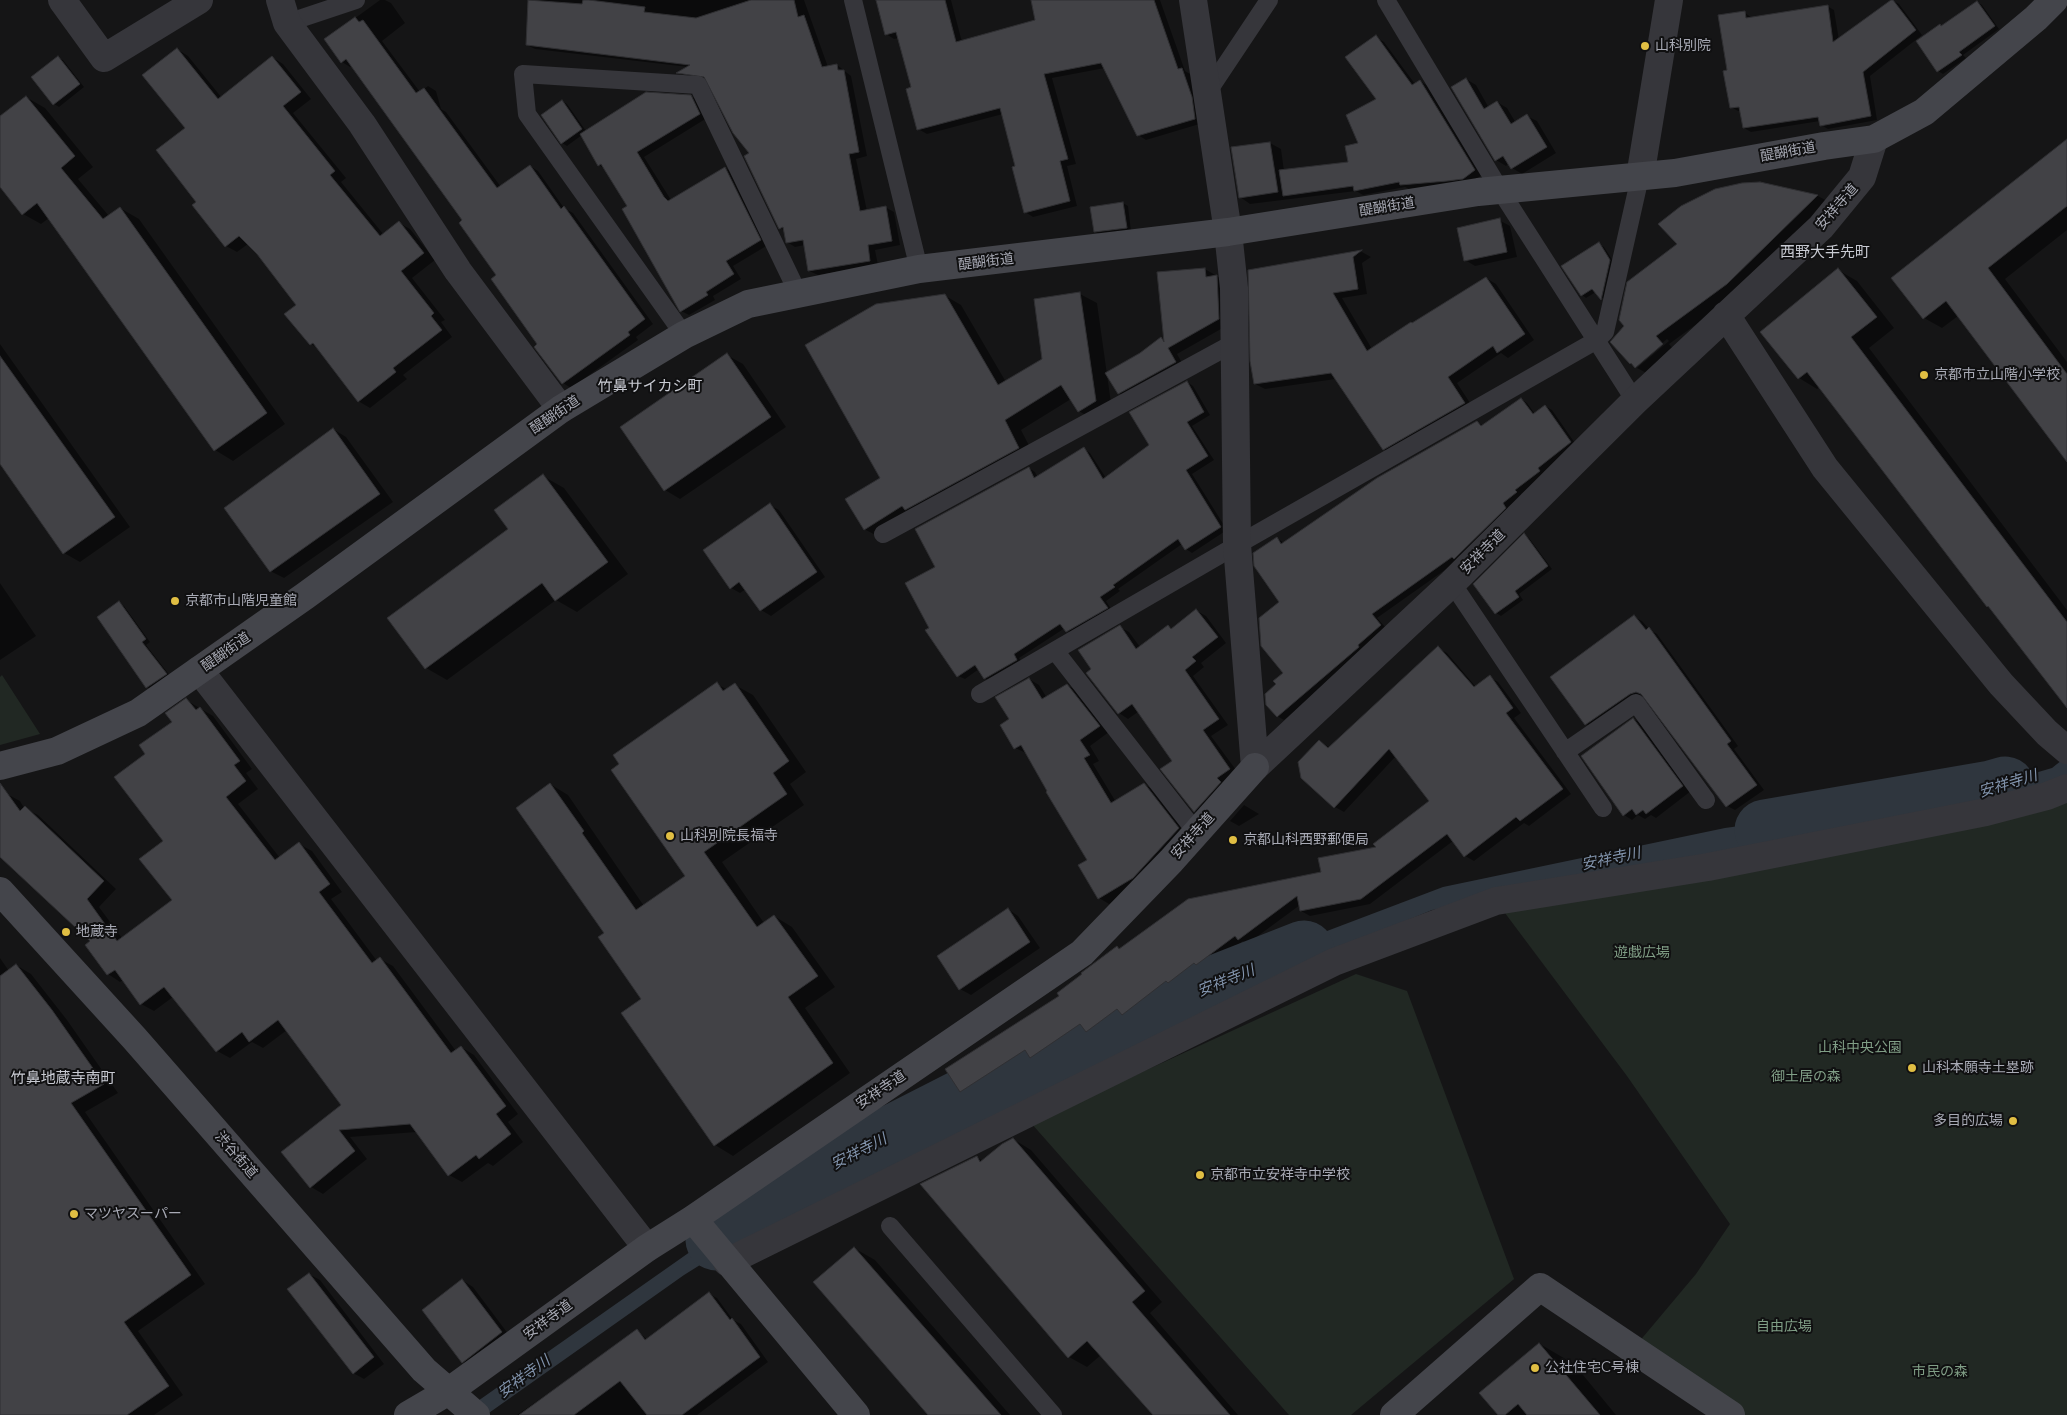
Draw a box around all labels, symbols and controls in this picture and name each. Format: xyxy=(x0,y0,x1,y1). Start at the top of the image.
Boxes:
place label: 山科別院 xyxy=(1655,38,1711,54)
marker: 山科別院 xyxy=(1639,40,1651,52)
street label: 醍醐街道 xyxy=(1759,139,1817,165)
street label: 安祥寺道 xyxy=(1812,180,1862,234)
street label: 醍醐街道 xyxy=(1358,194,1416,220)
district label: 西野大手先町 xyxy=(1780,244,1870,262)
street label: 醍醐街道 xyxy=(957,250,1015,274)
place label: 京都市立山階小学校 xyxy=(1934,367,2060,383)
marker: 京都市立山階小学校 xyxy=(1918,369,1930,381)
district label: 竹鼻サイカシ町 xyxy=(598,378,702,396)
street label: 醍醐街道 xyxy=(527,392,583,438)
street label: 安祥寺道 xyxy=(1457,526,1509,578)
place label: 京都市山階児童館 xyxy=(185,593,297,609)
marker: 京都市山階児童館 xyxy=(169,595,181,607)
street label: 醍醐街道 xyxy=(198,629,254,675)
water label: 安祥寺川 xyxy=(1977,767,2039,801)
street label: 安祥寺道 xyxy=(1168,810,1218,862)
place label: 山科別院長福寺 xyxy=(680,828,778,844)
marker: 山科別院長福寺 xyxy=(664,830,676,842)
place label: 京都山科西野郵便局 xyxy=(1243,832,1369,848)
marker: 京都山科西野郵便局 xyxy=(1227,834,1239,846)
water label: 安祥寺川 xyxy=(1580,844,1642,874)
place label: 地蔵寺 xyxy=(76,924,118,940)
marker: 地蔵寺 xyxy=(60,926,72,938)
park label: 遊戯広場 xyxy=(1614,945,1670,961)
water label: 安祥寺川 xyxy=(1195,961,1257,1001)
park label: 山科中央公園 xyxy=(1818,1040,1902,1056)
place label: 山科本願寺土塁跡 xyxy=(1922,1060,2034,1076)
marker: 山科本願寺土塁跡 xyxy=(1906,1062,1918,1074)
street label: 安祥寺道 xyxy=(853,1067,909,1113)
park label: 御土居の森 xyxy=(1771,1069,1841,1085)
district label: 竹鼻地蔵寺南町 xyxy=(11,1070,115,1088)
place label: 多目的広場 xyxy=(1933,1113,2003,1129)
marker: 多目的広場 xyxy=(2007,1115,2019,1127)
street label: 渋谷街道 xyxy=(211,1128,261,1182)
water label: 安祥寺川 xyxy=(828,1130,890,1174)
place label: 京都市立安祥寺中学校 xyxy=(1210,1167,1350,1183)
marker: 京都市立安祥寺中学校 xyxy=(1194,1169,1206,1181)
place label: マツヤスーパー xyxy=(84,1206,182,1222)
marker: マツヤスーパー xyxy=(68,1208,80,1220)
street label: 安祥寺道 xyxy=(520,1297,576,1343)
park label: 自由広場 xyxy=(1756,1319,1812,1335)
water label: 安祥寺川 xyxy=(494,1352,554,1402)
place label: 公社住宅C号棟 xyxy=(1545,1360,1639,1376)
marker: 公社住宅C号棟 xyxy=(1529,1362,1541,1374)
park label: 市民の森 xyxy=(1912,1364,1968,1380)

